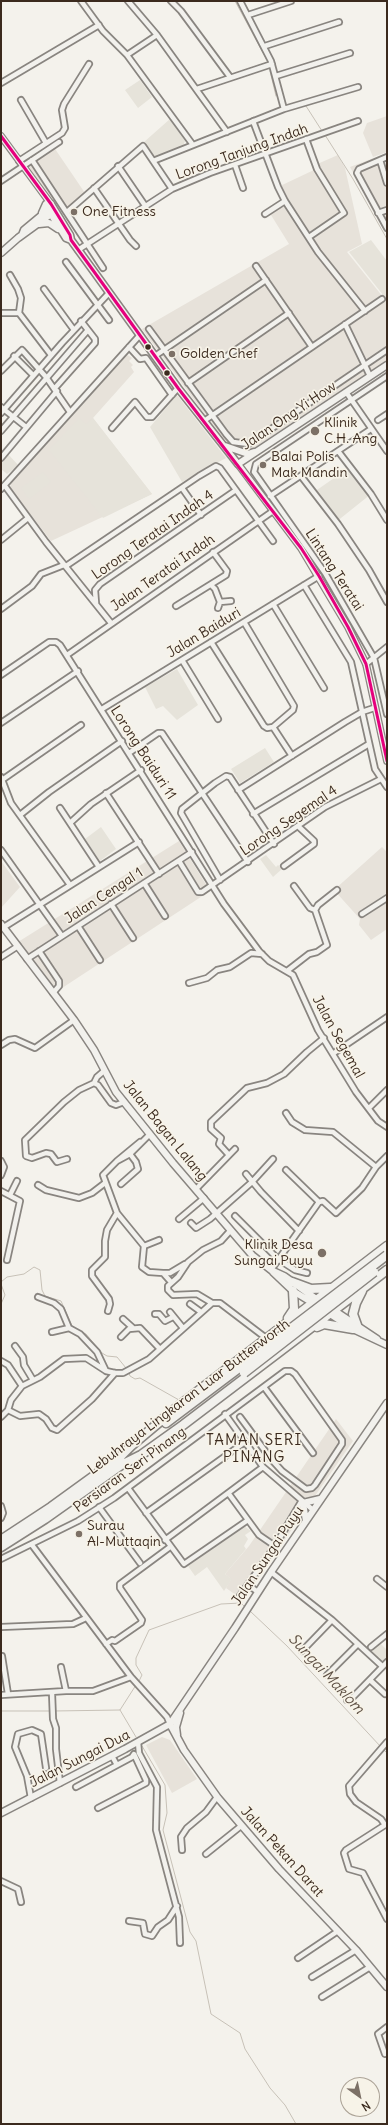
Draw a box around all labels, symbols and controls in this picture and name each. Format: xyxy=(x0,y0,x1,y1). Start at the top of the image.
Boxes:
street label: Lorong Tanjung Indah xyxy=(174,120,310,184)
place label: One Fitness xyxy=(82,204,156,220)
marker: One Fitness xyxy=(69,207,79,217)
unlabelled marker xyxy=(143,342,153,352)
place label: Golden Chef xyxy=(180,346,258,362)
marker: Golden Chef xyxy=(167,349,177,359)
unlabelled marker xyxy=(162,368,172,378)
street label: Jalan Ong Yi How xyxy=(238,378,340,454)
place label: Klinik C.H. Ang xyxy=(324,415,377,448)
marker: Klinik C.H. Ang xyxy=(309,425,321,437)
place label: Balai Polis Mak Mandin xyxy=(271,449,348,482)
marker: Balai Polis Mak Mandin xyxy=(258,460,268,470)
street label: Lorong Teratai Indah 4 xyxy=(89,487,217,583)
street label: Lintang Teratai xyxy=(301,526,367,614)
street label: Jalan Teratai Indah xyxy=(108,531,218,615)
street label: Jalan Baiduri xyxy=(164,604,244,662)
street label: Lorong Baiduri 11 xyxy=(107,703,179,803)
street label: Lorong Segemal 4 xyxy=(237,782,341,860)
street label: Jalan Cengal 1 xyxy=(62,864,146,928)
street label: Jalan Segemal xyxy=(308,993,368,1081)
street label: Jalan Bagan Lalang xyxy=(119,1077,211,1185)
place label: Klinik Desa Sungai Puyu xyxy=(234,1237,313,1270)
marker: Klinik Desa Sungai Puyu xyxy=(316,1247,328,1259)
street label: Lebuhraya Lingkaran Luar Butterworth xyxy=(85,1316,293,1478)
street label: Persiaran Seri Pinang xyxy=(71,1424,189,1516)
district label: TAMAN SERI PINANG xyxy=(206,1432,302,1467)
street label: Jalan Sungai Puyu xyxy=(228,1503,308,1609)
place label: Surau Al-Muttaqin xyxy=(87,1518,161,1550)
marker: Surau Al-Muttaqin xyxy=(74,1529,84,1539)
water label: Sungai Maklom xyxy=(284,1630,368,1718)
street label: Jalan Sungai Dua xyxy=(27,1727,133,1791)
street label: Jalan Pekan Darat xyxy=(237,1803,327,1901)
north arrow xyxy=(340,2077,380,2117)
text: N xyxy=(359,2098,373,2114)

